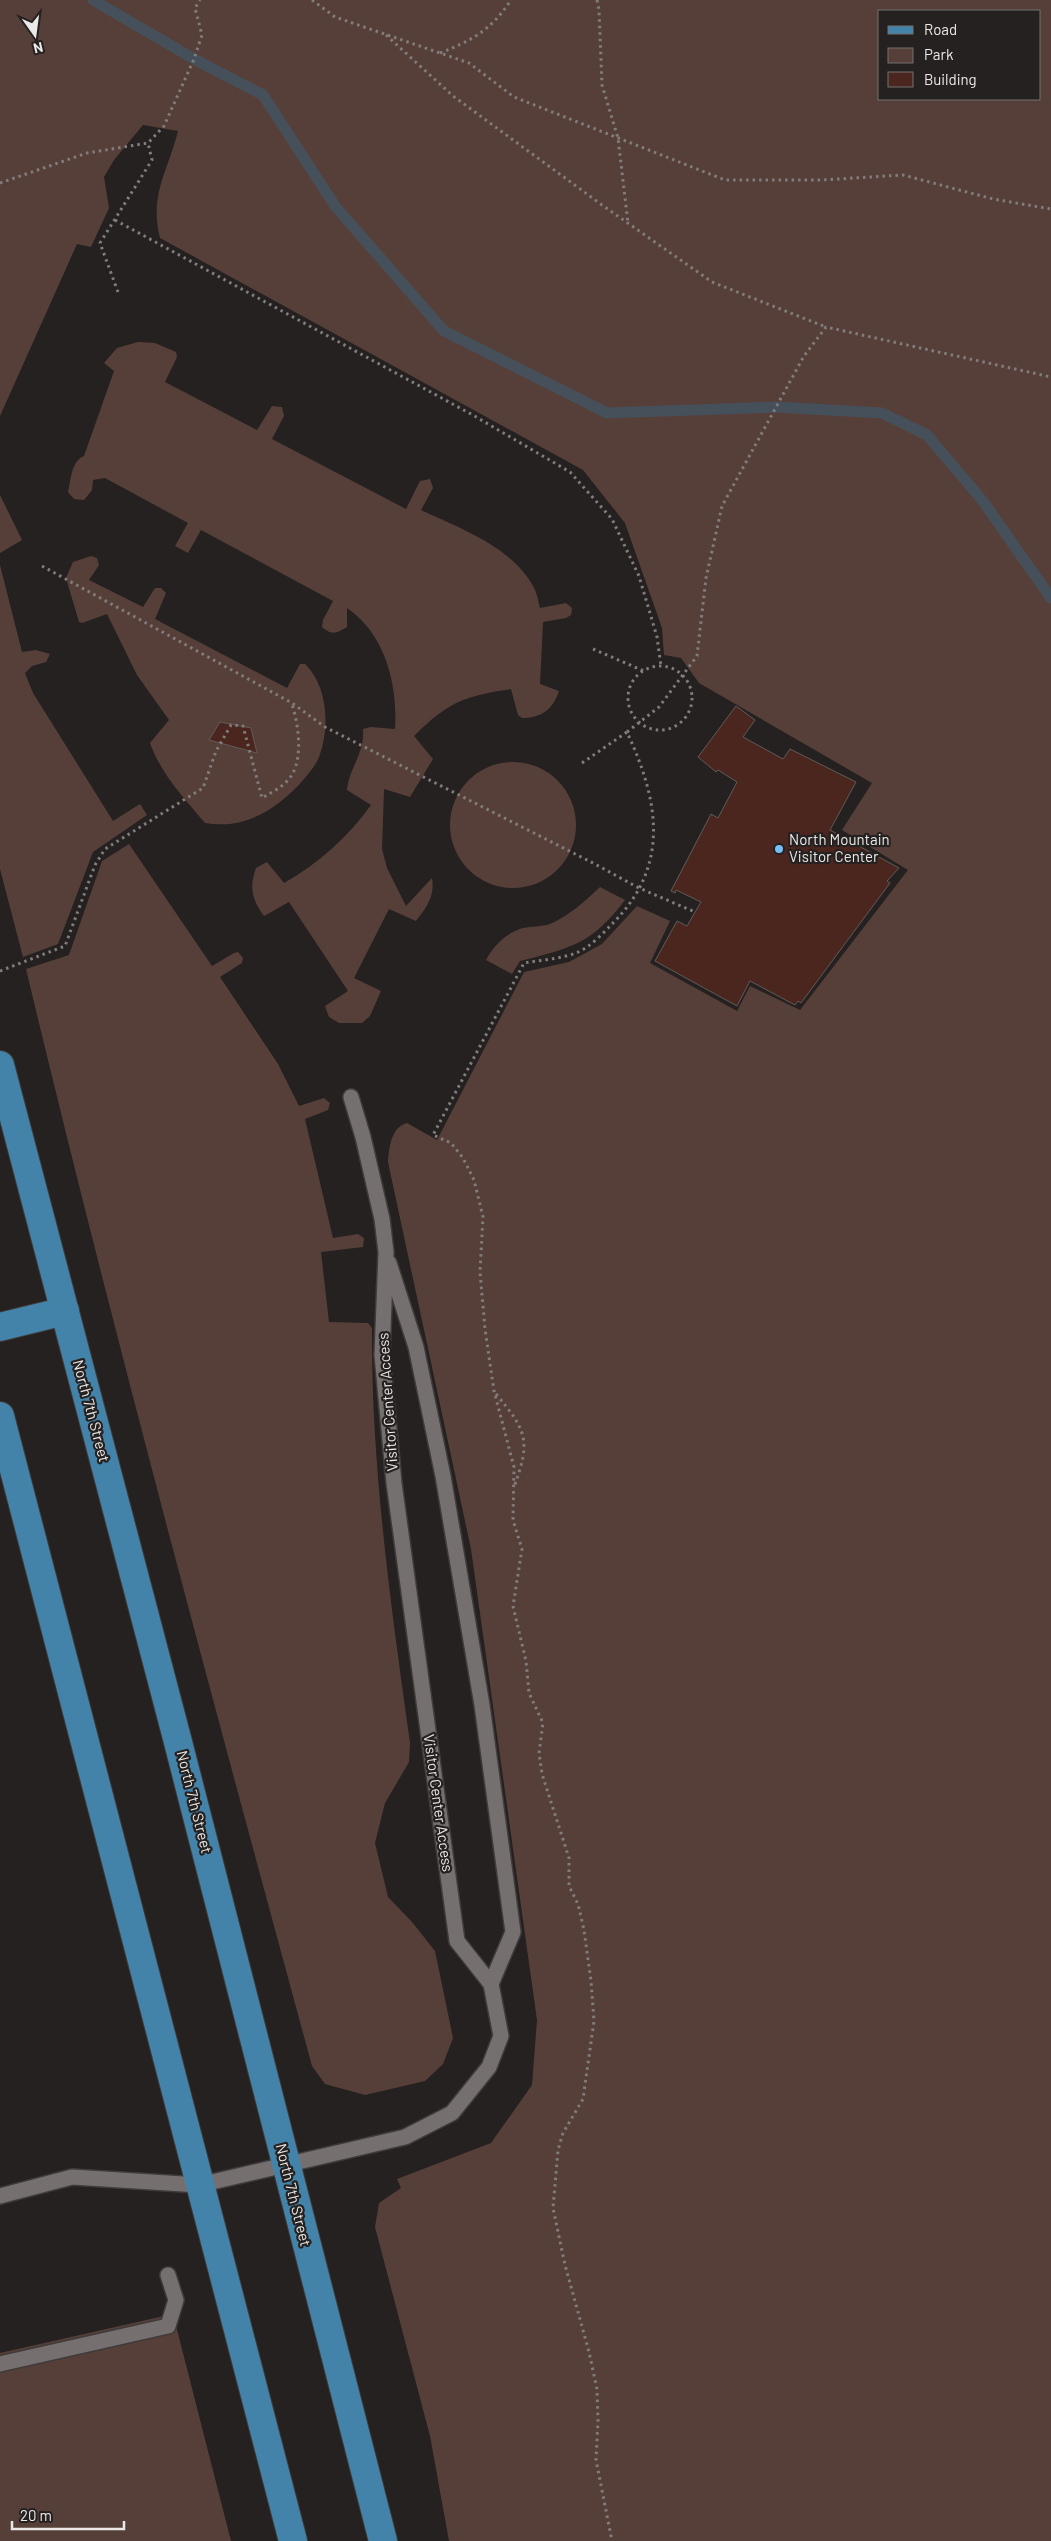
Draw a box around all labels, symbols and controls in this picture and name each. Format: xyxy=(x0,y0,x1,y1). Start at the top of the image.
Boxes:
north arrow xyxy=(10,10,60,60)
legend xyxy=(878,10,1041,100)
text: Road xyxy=(924,20,957,38)
text: N xyxy=(32,39,45,57)
text: Park xyxy=(924,45,954,63)
text: Building xyxy=(924,70,977,88)
place label: North Mountain Visitor Center xyxy=(789,830,890,865)
marker: North Mountain Visitor Center xyxy=(773,843,785,855)
street label: Visitor Center Access xyxy=(373,1332,401,1472)
street label: North 7th Street xyxy=(70,1358,114,1464)
street label: Visitor Center Access xyxy=(420,1733,458,1873)
street label: North 7th Street xyxy=(174,1749,216,1855)
street label: North 7th Street xyxy=(273,2142,315,2248)
scale bar xyxy=(12,2498,125,2530)
text: 20 m xyxy=(20,2506,52,2524)

